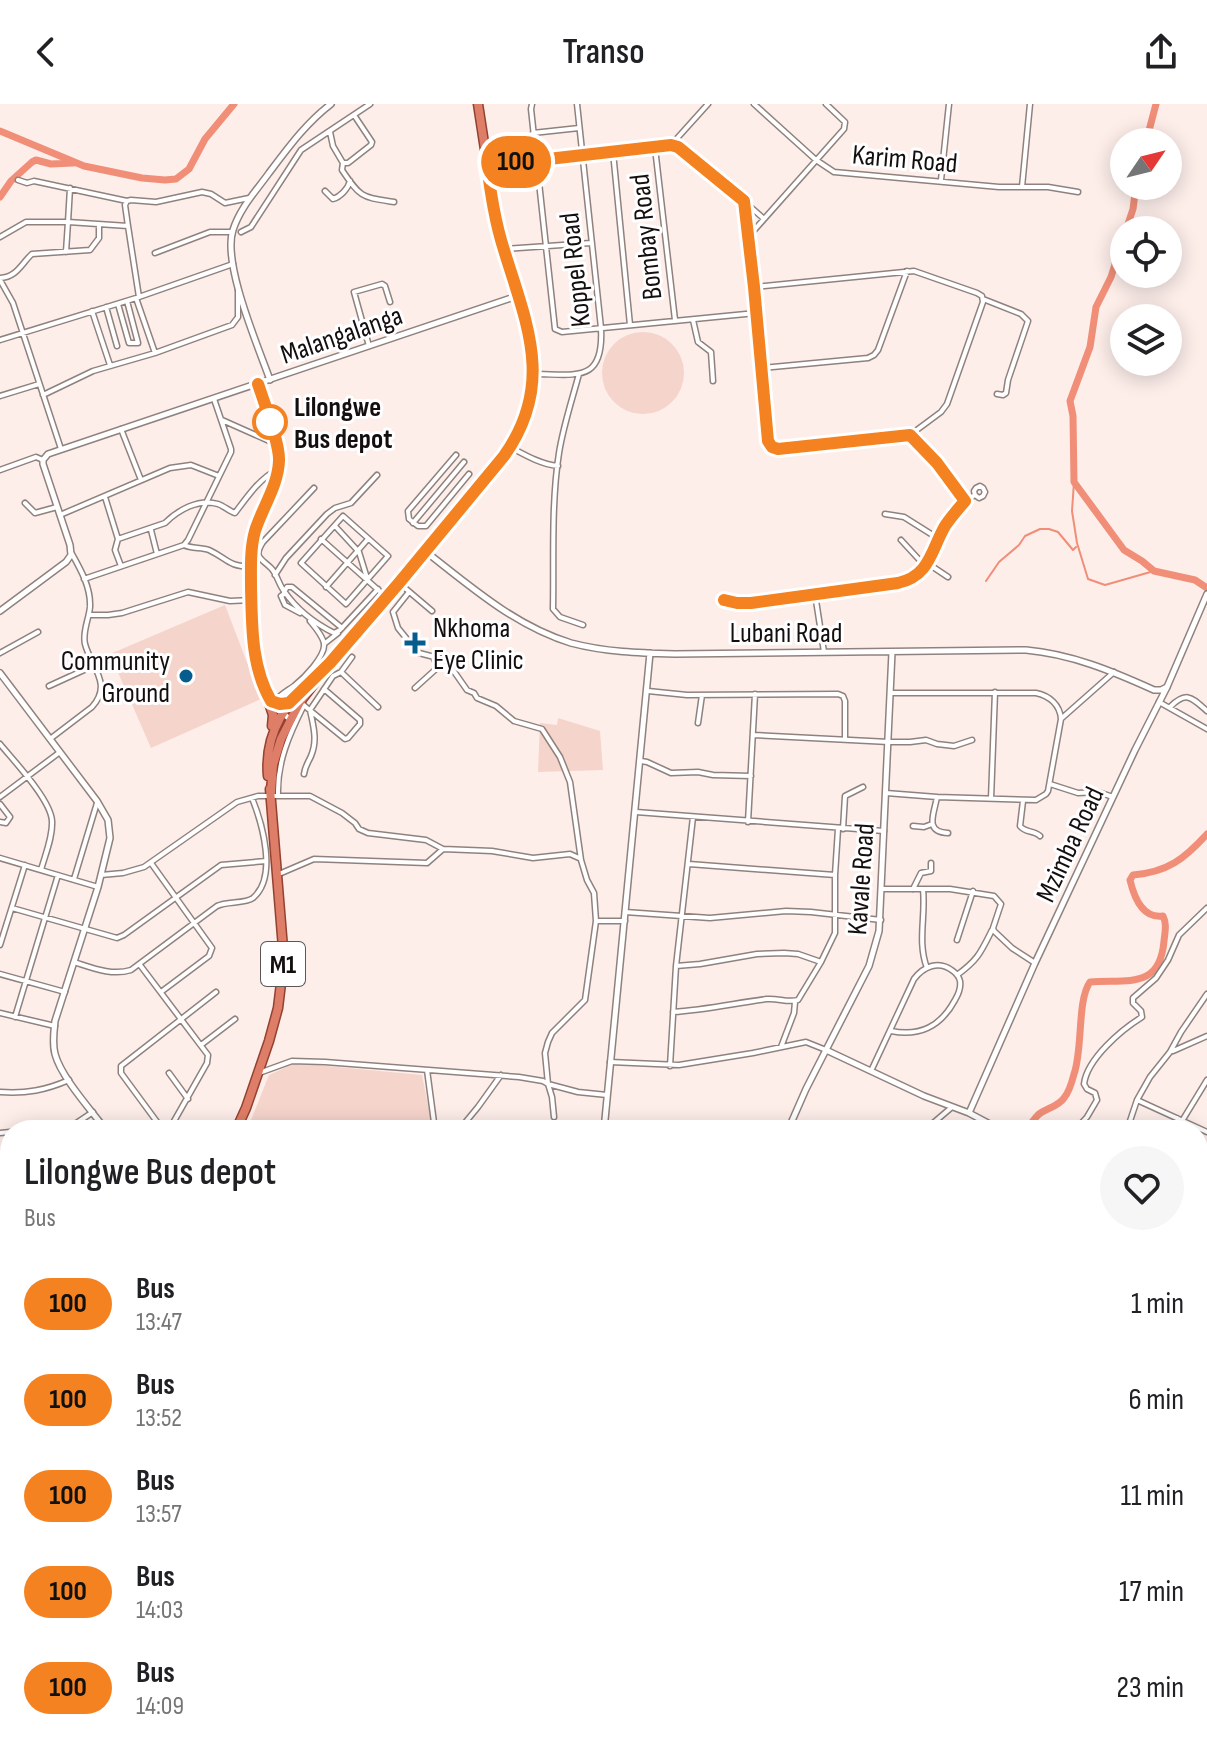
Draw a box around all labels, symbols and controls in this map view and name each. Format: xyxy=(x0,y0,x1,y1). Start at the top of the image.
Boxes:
icon: back xyxy=(24,30,68,74)
icon: share xyxy=(1139,30,1183,74)
text: Transo xyxy=(562,31,645,74)
north arrow xyxy=(1110,128,1182,200)
map controls xyxy=(1110,128,1182,376)
line badge: 100 xyxy=(470,136,562,188)
street label: Karim Road xyxy=(851,138,959,181)
text: 100 xyxy=(497,145,535,178)
street label: Bombay Road xyxy=(623,172,669,301)
street label: Koppel Road xyxy=(553,211,598,329)
button: locate xyxy=(1110,216,1182,288)
street label: Malangalanga xyxy=(276,299,407,372)
button: layers xyxy=(1110,304,1182,376)
place label: Lilongwe Bus depot xyxy=(294,391,392,456)
marker: Lilongwe Bus depot xyxy=(253,405,287,439)
place label: Nkhoma Eye Clinic xyxy=(433,612,524,677)
street label: Lubani Road xyxy=(730,617,842,650)
marker: Nkhoma Eye Clinic xyxy=(404,632,426,654)
place label: Community Ground xyxy=(61,645,170,710)
marker: Community Ground xyxy=(177,667,195,685)
street label: Mzimba Road xyxy=(1029,782,1111,908)
street label: Kavale Road xyxy=(841,822,882,936)
road number: M1 xyxy=(261,942,305,986)
button: heart xyxy=(1100,1146,1184,1230)
text: Lilongwe Bus depot xyxy=(24,1150,276,1195)
text: Bus xyxy=(24,1203,56,1234)
text: Bus xyxy=(136,1271,175,1307)
text: 1 min xyxy=(1131,1286,1184,1322)
text: 100 xyxy=(49,1287,87,1320)
text: 13:47 xyxy=(136,1307,182,1338)
text: Bus xyxy=(136,1367,175,1403)
text: 6 min xyxy=(1128,1382,1184,1418)
text: 100 xyxy=(49,1383,87,1416)
text: 13:52 xyxy=(136,1403,182,1434)
text: Bus xyxy=(136,1463,175,1499)
text: 11 min xyxy=(1121,1478,1184,1514)
text: 100 xyxy=(49,1479,87,1512)
text: 13:57 xyxy=(136,1499,182,1530)
text: Bus xyxy=(136,1559,175,1595)
text: 17 min xyxy=(1119,1574,1184,1610)
text: 100 xyxy=(49,1575,87,1608)
text: 14:03 xyxy=(136,1595,183,1626)
text: Bus xyxy=(136,1655,175,1691)
text: 23 min xyxy=(1117,1670,1184,1706)
text: 100 xyxy=(49,1671,87,1704)
text: 14:09 xyxy=(136,1691,184,1722)

